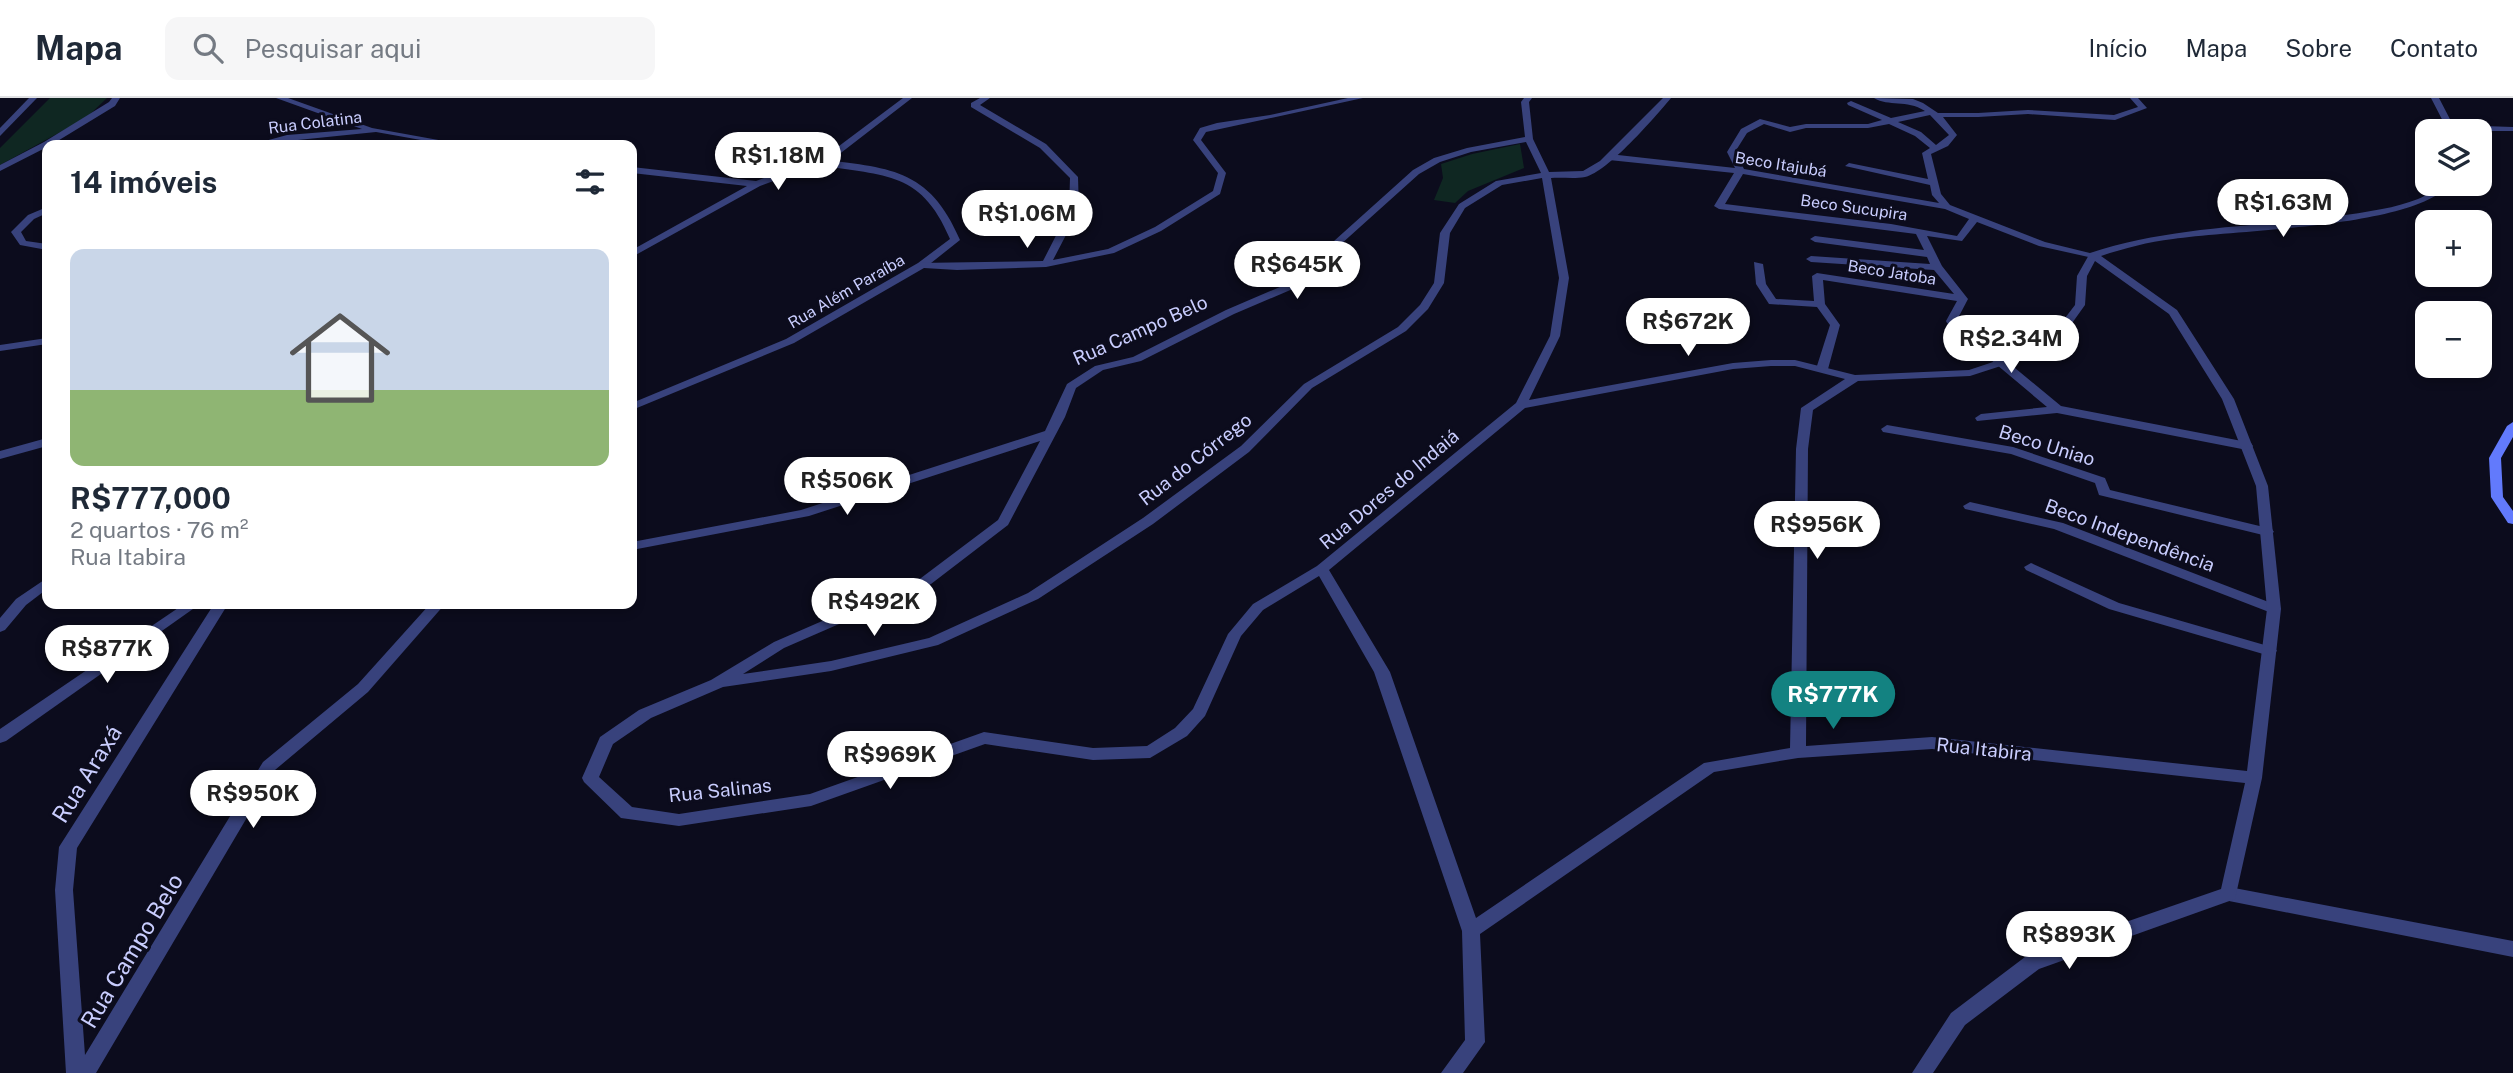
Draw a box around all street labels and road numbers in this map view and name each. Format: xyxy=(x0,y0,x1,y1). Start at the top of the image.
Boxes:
street label: Rua Colatina xyxy=(267,107,363,138)
street label: Beco Itajubá xyxy=(1734,148,1828,181)
street label: Beco Sucupira xyxy=(1799,191,1909,224)
street label: Rua Além Paraíba xyxy=(785,250,908,332)
street label: Beco Jatoba xyxy=(1846,256,1938,289)
street label: Rua Campo Belo xyxy=(1069,290,1211,370)
street label: Rua do Córrego xyxy=(1134,408,1256,510)
street label: Beco Uniao xyxy=(1996,420,2098,470)
street label: Rua Dores do Indaiá xyxy=(1315,424,1463,554)
street label: Beco Independência xyxy=(2042,494,2218,576)
street label: Rua Araxá xyxy=(46,720,127,827)
street label: Rua Itabira xyxy=(1935,733,2033,765)
street label: Rua Salinas xyxy=(667,774,773,806)
street label: Rua Campo Belo xyxy=(75,869,188,1033)

